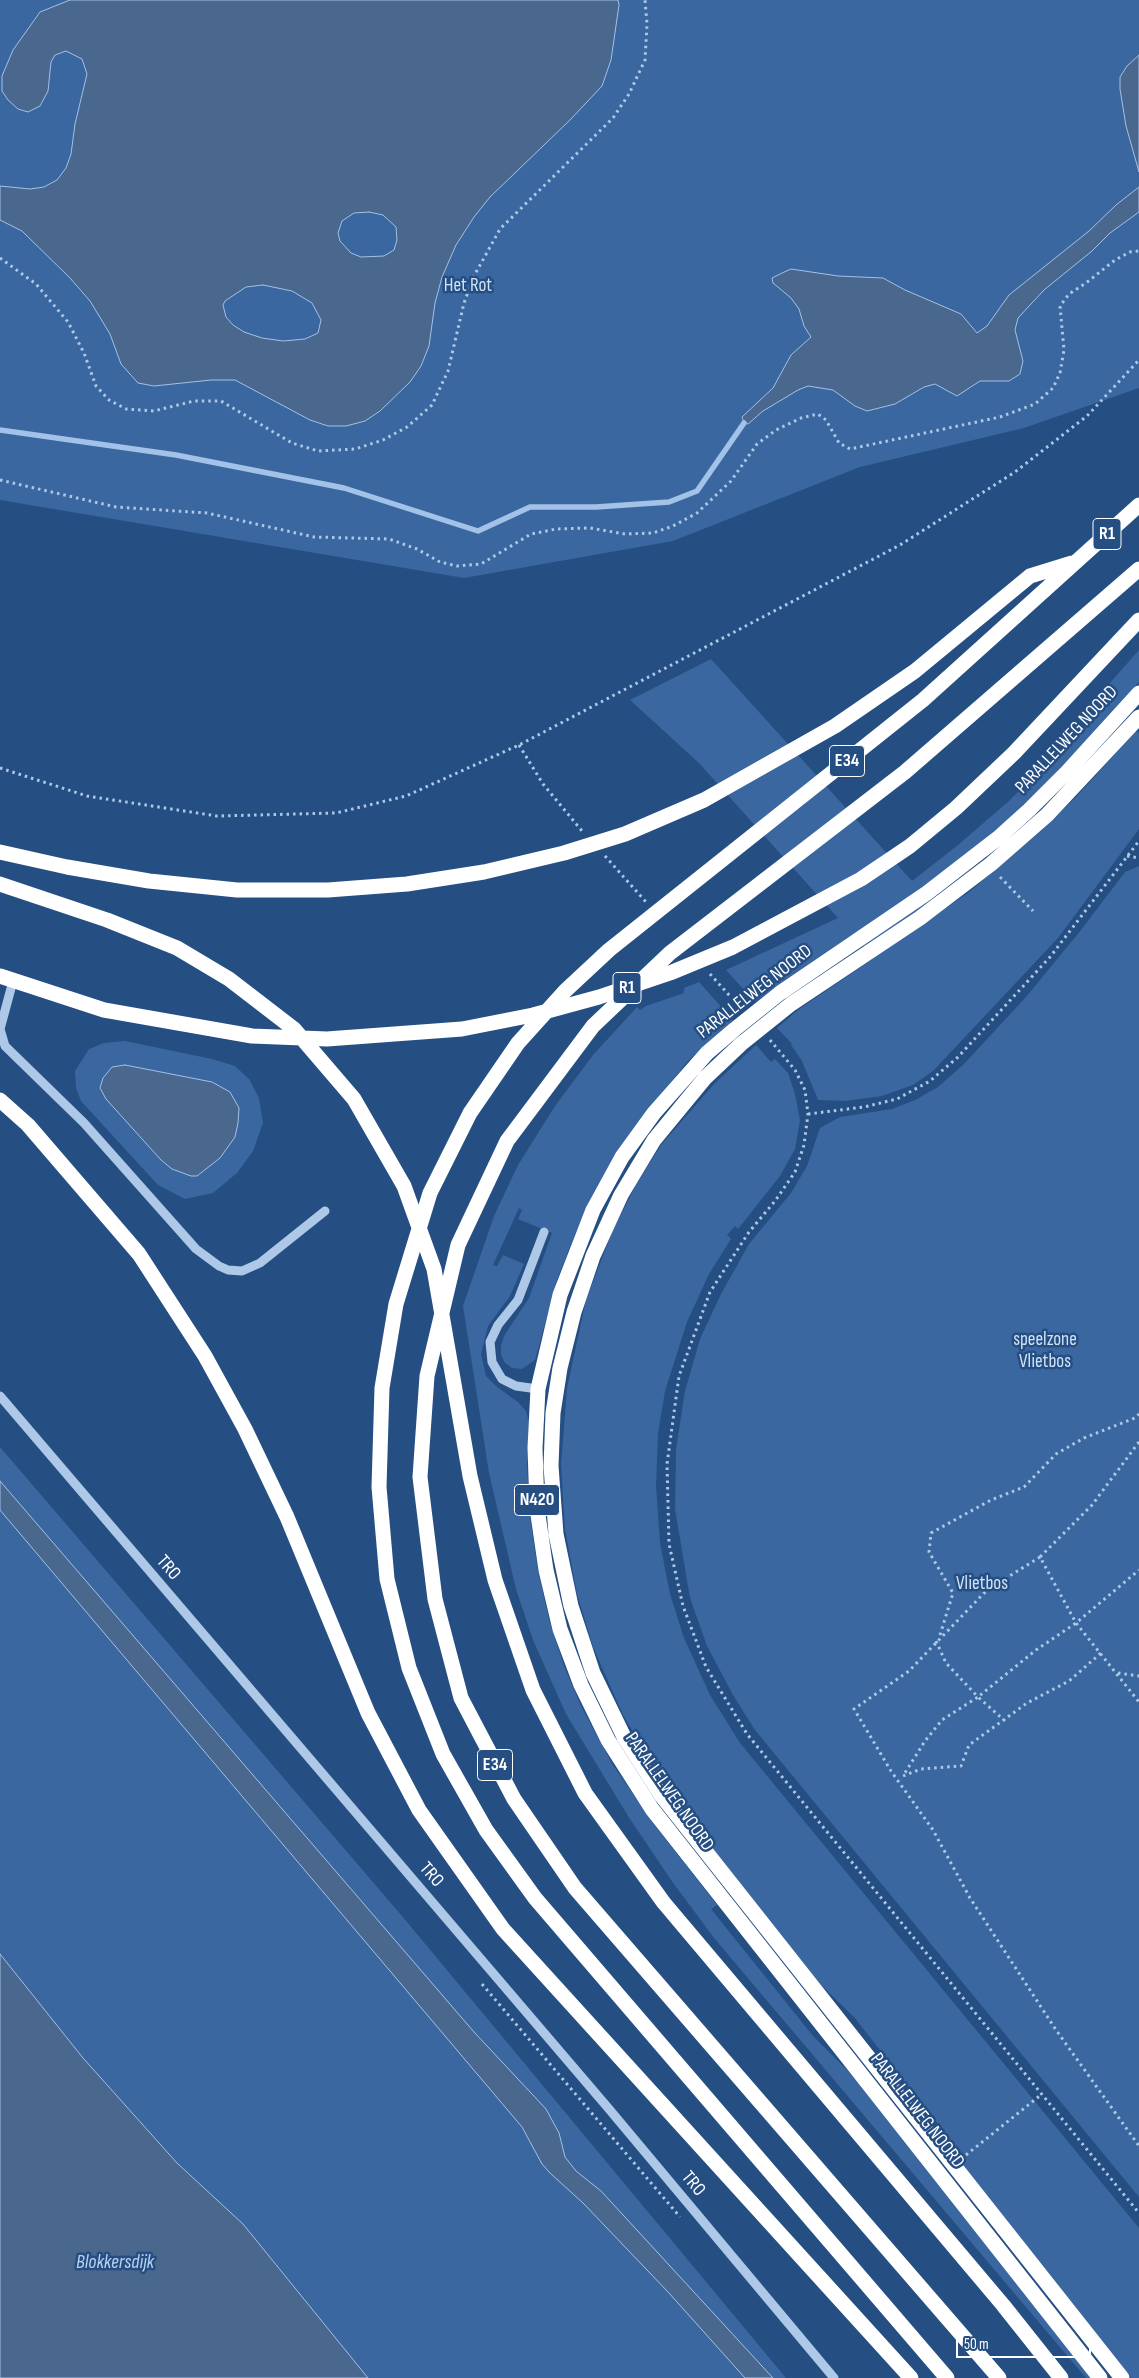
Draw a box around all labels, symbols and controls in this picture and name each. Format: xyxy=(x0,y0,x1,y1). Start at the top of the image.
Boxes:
park label: Het Rot xyxy=(444,275,492,297)
road number: R1 xyxy=(1093,518,1121,550)
street label: PARALLELWEG NOORD xyxy=(1011,681,1123,799)
road number: E34 xyxy=(830,746,864,776)
street label: PARALLELWEG NOORD xyxy=(693,940,817,1044)
road number: R1 xyxy=(613,972,641,1004)
park label: speelzone Vlietbos xyxy=(1013,1329,1077,1373)
road number: N420 xyxy=(514,1484,560,1516)
street label: TRO xyxy=(151,1551,185,1585)
park label: Vlietbos xyxy=(956,1573,1008,1595)
street label: PARALLELWEG NOORD xyxy=(620,1728,718,1856)
road number: E34 xyxy=(478,1750,512,1780)
street label: TRO xyxy=(414,1858,448,1892)
street label: PARALLELWEG NOORD xyxy=(865,2049,969,2173)
street label: TRO xyxy=(676,2167,710,2201)
water label: Blokkersdijk xyxy=(76,2251,154,2275)
scale bar xyxy=(959,2326,1094,2358)
text: 50 m xyxy=(964,2335,989,2354)

